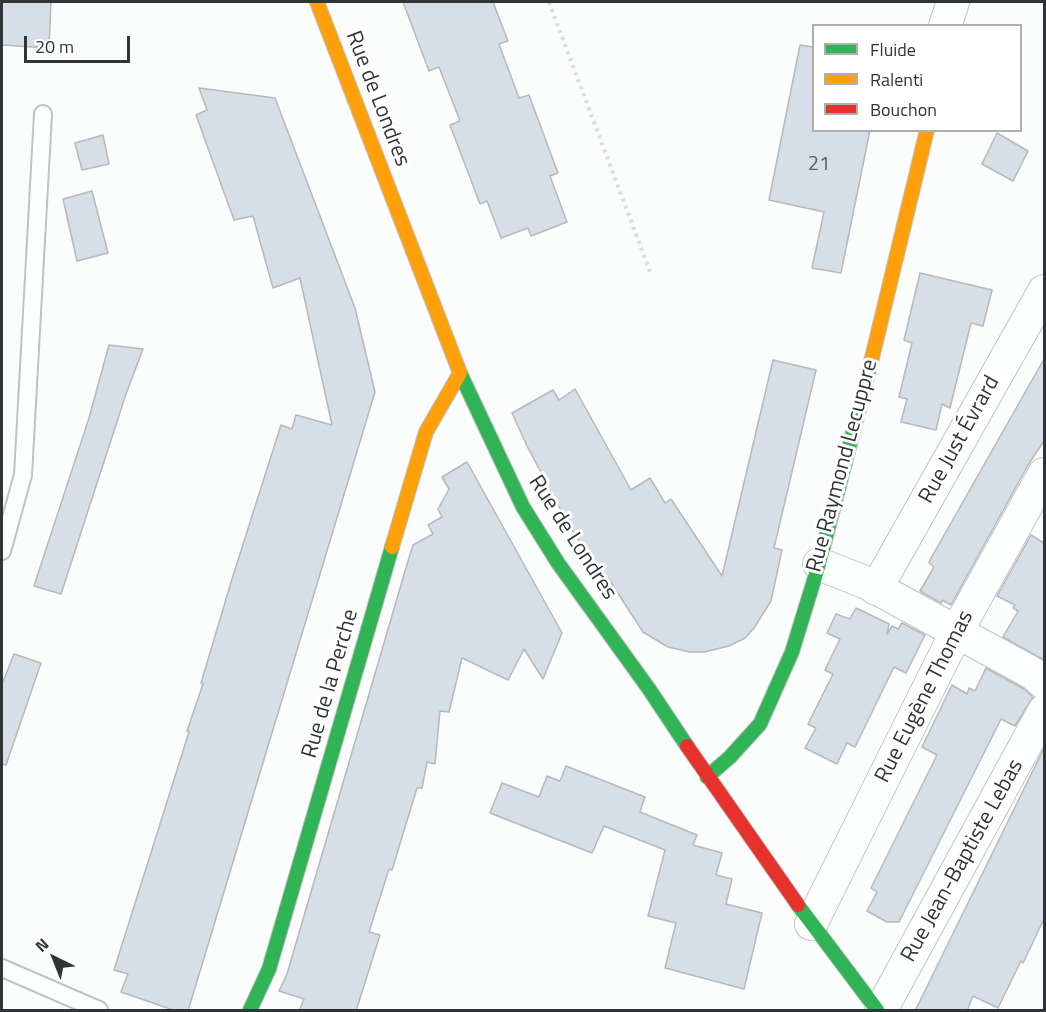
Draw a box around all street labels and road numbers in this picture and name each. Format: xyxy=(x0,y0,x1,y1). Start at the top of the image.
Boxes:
street label: Rue de Londres xyxy=(339,28,415,170)
street label: Rue Raymond Lecuppre xyxy=(802,357,884,575)
street label: Rue Just Évrard xyxy=(914,371,1006,509)
street label: Rue de Londres xyxy=(522,471,622,605)
street label: Rue de la Perche xyxy=(297,607,365,761)
street label: Rue Eugène Thomas xyxy=(870,607,980,787)
street label: Rue Jean-Baptiste Lebas xyxy=(896,755,1030,967)

